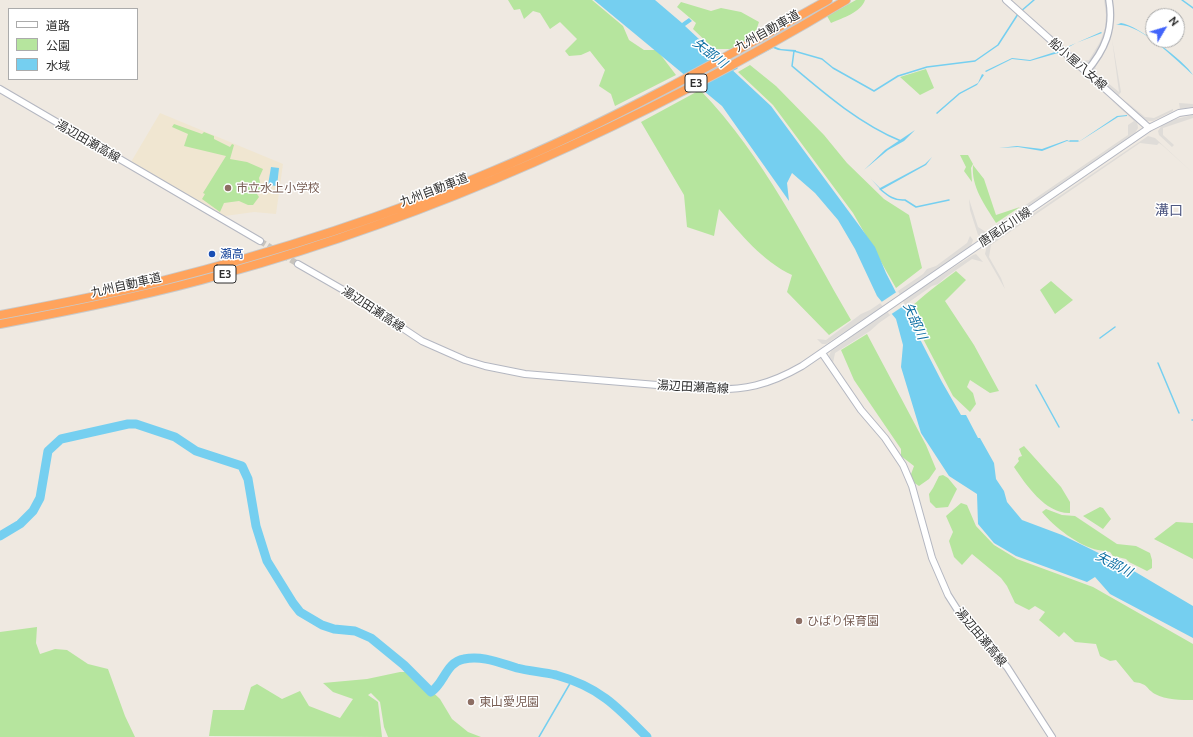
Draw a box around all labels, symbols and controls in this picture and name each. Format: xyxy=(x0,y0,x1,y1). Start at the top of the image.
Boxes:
street label: 九州自動車道 xyxy=(732,7,802,55)
legend xyxy=(8,8,138,80)
north arrow xyxy=(1145,8,1185,48)
text: N xyxy=(1166,14,1181,28)
text: 道路 xyxy=(46,19,70,32)
water label: 矢部川 xyxy=(690,35,730,71)
street label: 船小屋八女線 xyxy=(1046,35,1110,93)
text: 公園 xyxy=(46,39,70,52)
text: 水域 xyxy=(46,59,70,72)
road number: E3 xyxy=(685,74,707,92)
street label: 湯辺田瀬高線 xyxy=(53,117,123,165)
street label: 九州自動車道 xyxy=(398,170,470,210)
place label: 市立水上小学校 xyxy=(236,181,320,195)
marker: 市立水上小学校 xyxy=(223,183,233,193)
district label: 溝口 xyxy=(1155,202,1183,218)
street label: 唐尾広川線 xyxy=(976,204,1034,250)
place label: 瀬高 xyxy=(220,247,244,261)
marker: 瀬高 xyxy=(207,249,217,259)
road number: E3 xyxy=(214,265,236,283)
street label: 九州自動車道 xyxy=(89,270,163,300)
street label: 湯辺田瀬高線 xyxy=(339,283,407,335)
water label: 矢部川 xyxy=(900,300,930,342)
street label: 湯辺田瀬高線 xyxy=(657,378,729,396)
water label: 矢部川 xyxy=(1093,548,1135,580)
street label: 湯辺田瀬高線 xyxy=(952,605,1010,669)
place label: ひばり保育園 xyxy=(807,614,879,628)
marker: ひばり保育園 xyxy=(794,616,804,626)
place label: 東山愛児園 xyxy=(479,695,539,709)
marker: 東山愛児園 xyxy=(466,697,476,707)

